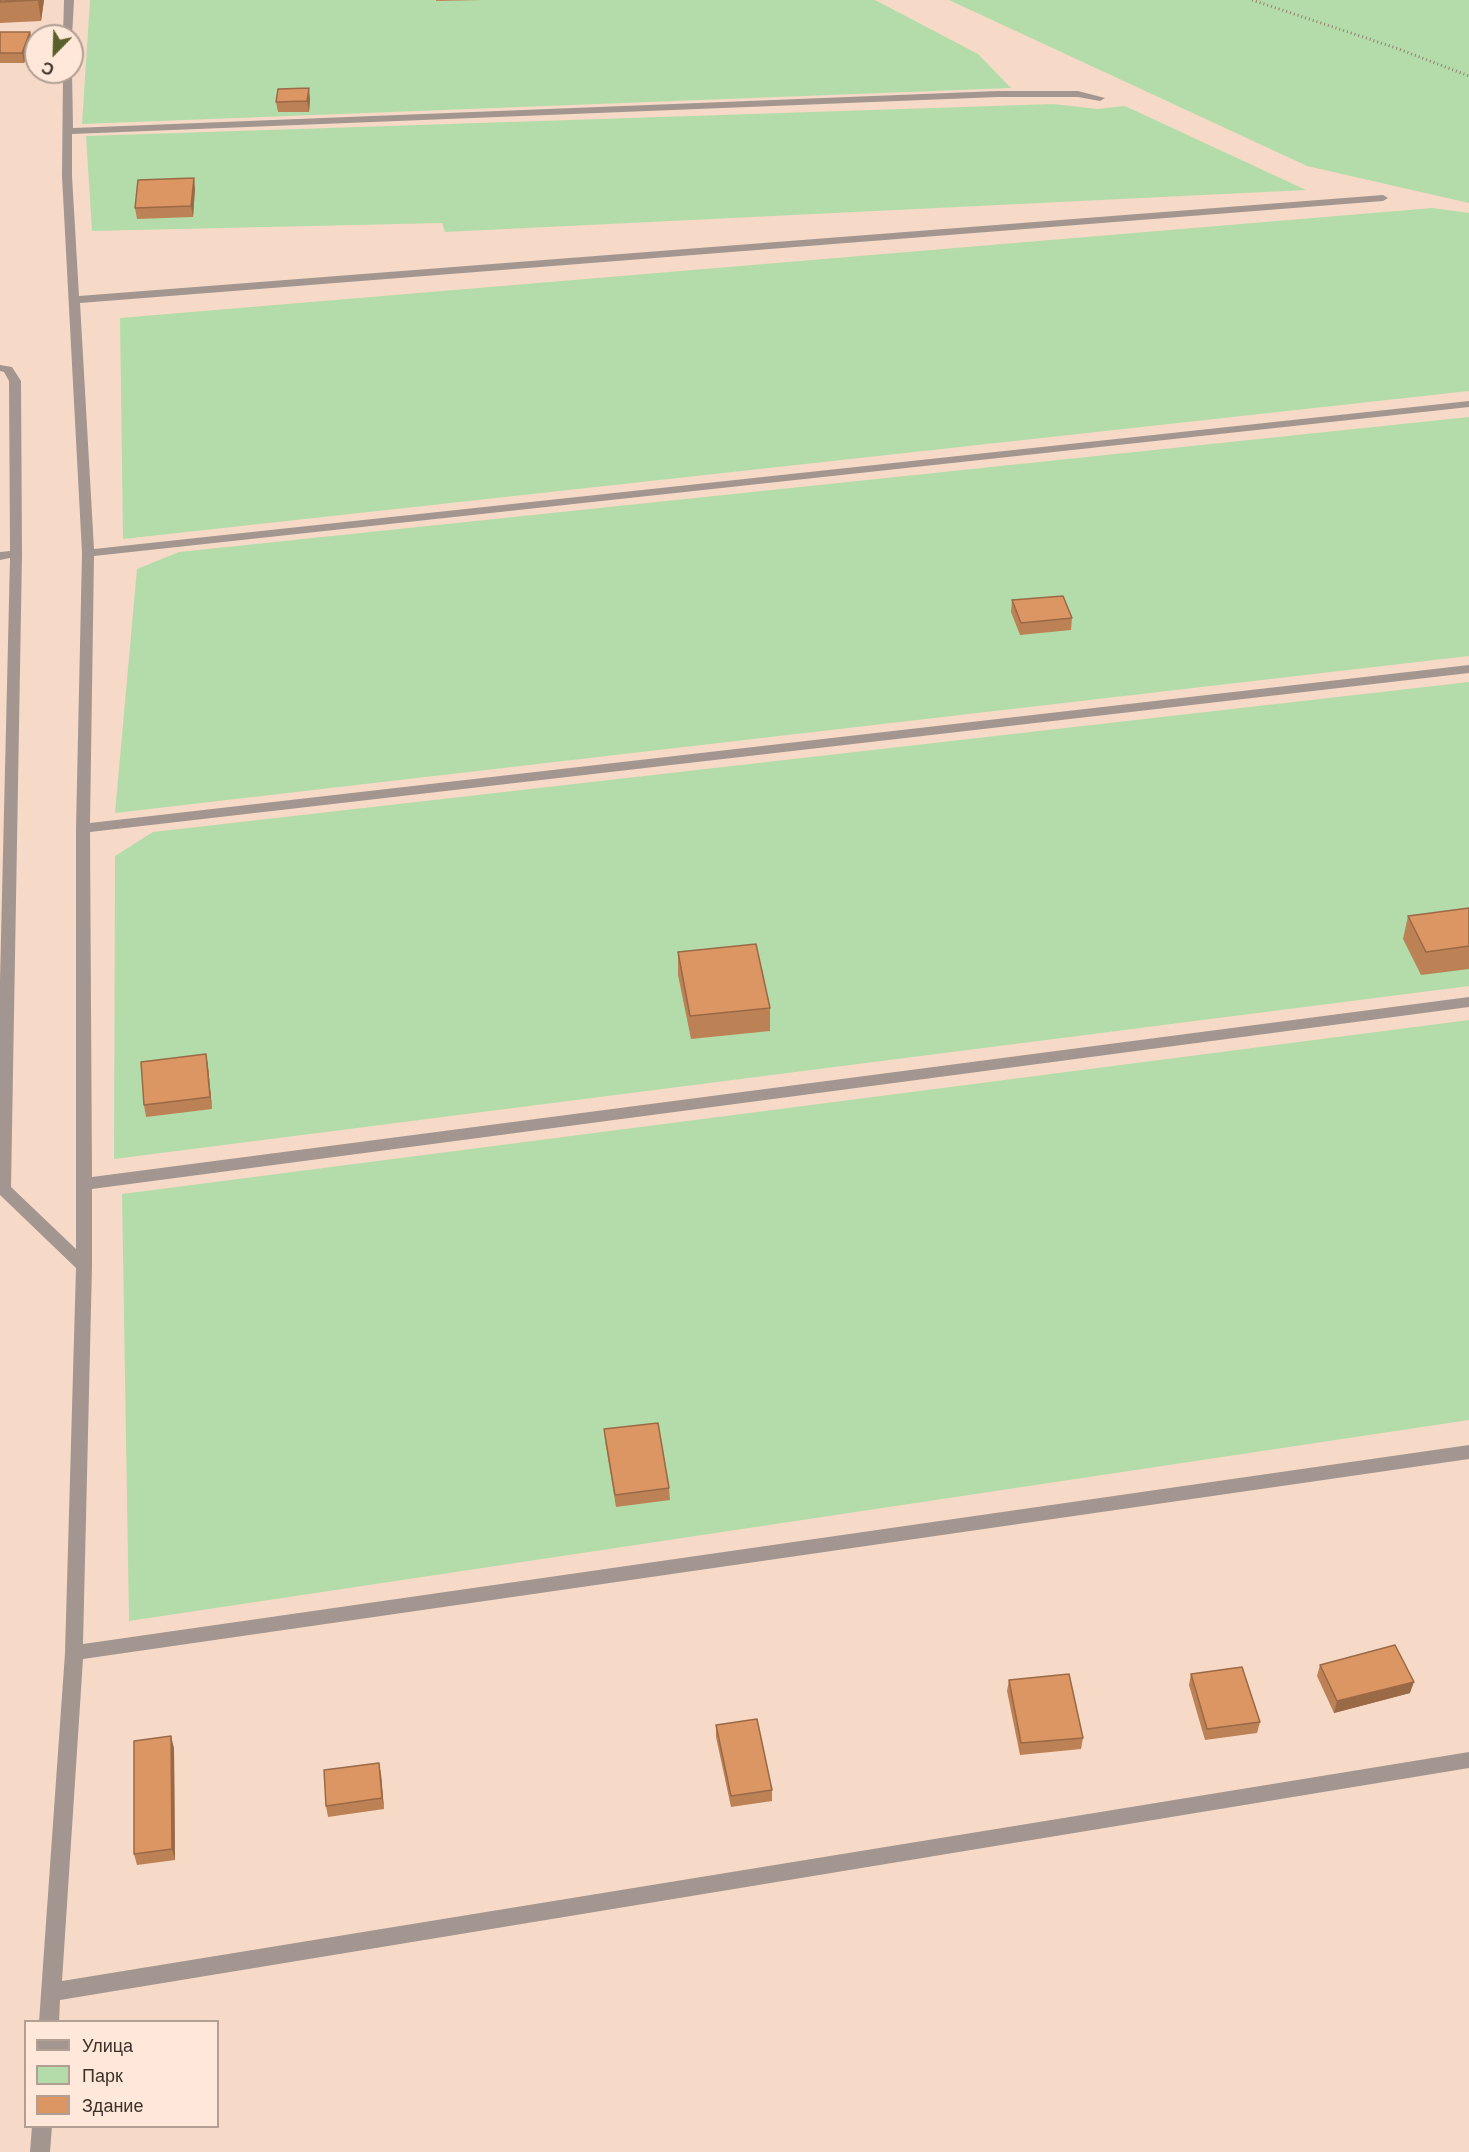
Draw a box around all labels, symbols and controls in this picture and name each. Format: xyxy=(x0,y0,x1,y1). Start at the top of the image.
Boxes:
north arrow xyxy=(24,24,84,84)
text: С xyxy=(39,58,57,80)
legend xyxy=(24,2020,219,2128)
text: Улица xyxy=(82,2034,133,2056)
text: Парк xyxy=(82,2064,123,2086)
text: Здание xyxy=(82,2094,143,2116)

